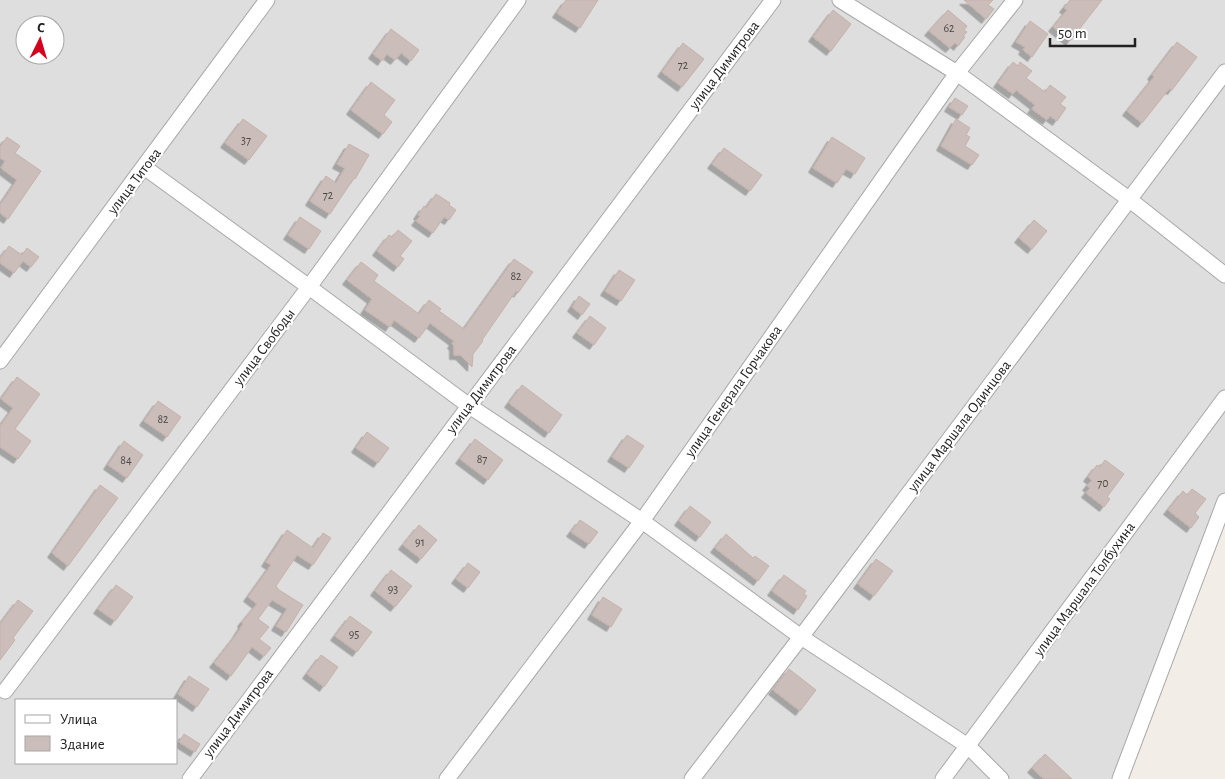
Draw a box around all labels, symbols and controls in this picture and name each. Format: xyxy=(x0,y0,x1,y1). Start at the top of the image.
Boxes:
north arrow xyxy=(15,15,65,65)
scale bar xyxy=(1050,15,1135,47)
street label: улица Димитрова xyxy=(686,18,762,113)
text: С xyxy=(37,21,46,35)
house number: 62 xyxy=(943,22,955,34)
text: 50 m xyxy=(1058,26,1087,41)
house number: 72 xyxy=(678,59,689,71)
house number: 37 xyxy=(241,134,251,146)
street label: улица Титова xyxy=(104,145,164,218)
house number: 72 xyxy=(323,189,334,201)
house number: 82 xyxy=(510,270,522,282)
street label: улица Свободы xyxy=(230,306,298,389)
street label: улица Генерала Горчакова xyxy=(682,323,785,461)
street label: улица Димитрова xyxy=(443,342,519,437)
street label: улица Маршала Одинцова xyxy=(905,358,1014,496)
house number: 82 xyxy=(157,413,169,425)
house number: 87 xyxy=(477,453,487,465)
house number: 84 xyxy=(120,454,132,466)
house number: 70 xyxy=(1097,477,1109,489)
street label: улица Маршала Толбухина xyxy=(1030,519,1138,660)
house number: 91 xyxy=(415,536,425,548)
house number: 93 xyxy=(388,583,398,595)
house number: 95 xyxy=(349,628,359,640)
street label: улица Димитрова xyxy=(200,666,276,761)
legend xyxy=(15,699,178,764)
text: Улица xyxy=(60,712,97,727)
text: Здание xyxy=(60,737,105,752)

